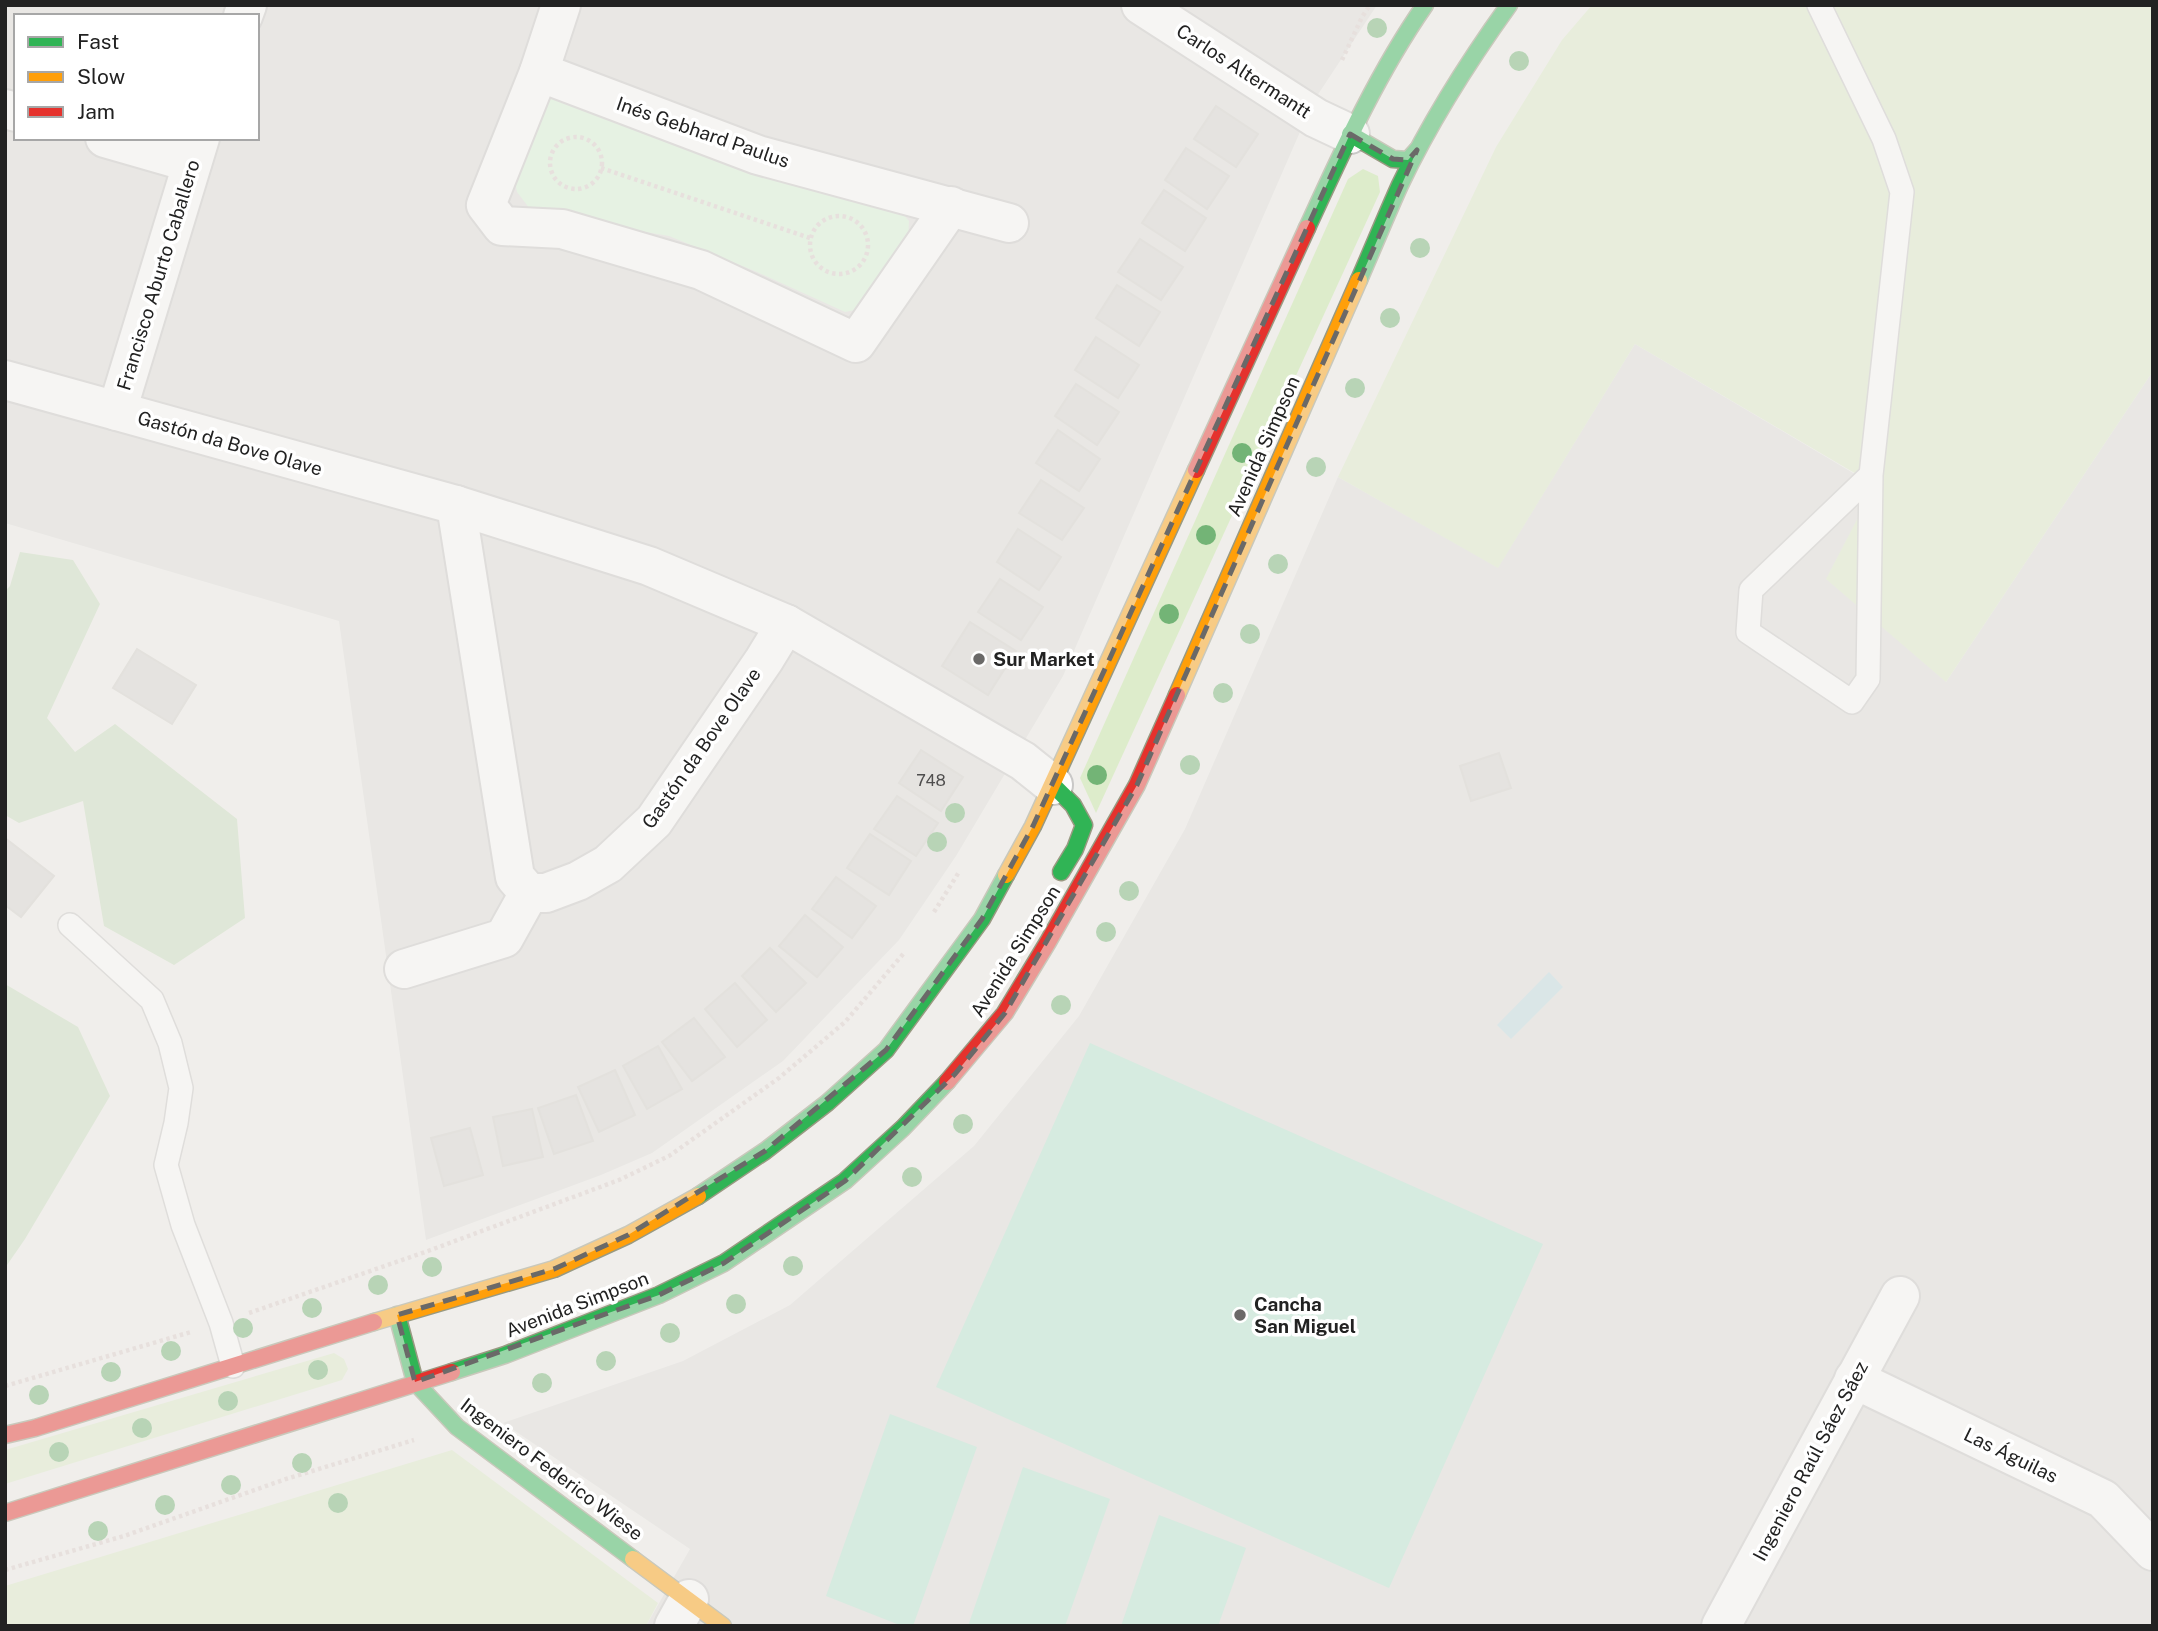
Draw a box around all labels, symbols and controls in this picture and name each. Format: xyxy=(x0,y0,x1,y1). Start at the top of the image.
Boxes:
legend xyxy=(14,14,259,140)
street label: Carlos Altermantt xyxy=(1173,19,1315,123)
text: Fast xyxy=(77,29,119,54)
text: Slow xyxy=(77,64,125,89)
street label: Inés Gebhard Paulus xyxy=(614,92,792,172)
text: Jam xyxy=(77,99,115,124)
street label: Francisco Aburto Caballero xyxy=(112,157,204,393)
street label: Avenida Simpson xyxy=(1222,372,1304,520)
street label: Gastón da Bove Olave xyxy=(135,406,325,480)
place label: Sur Market xyxy=(993,648,1095,670)
marker: Sur Market xyxy=(971,651,987,667)
street label: Gastón da Bove Olave xyxy=(637,663,765,833)
house number: 748 xyxy=(916,771,946,790)
street label: Avenida Simpson xyxy=(966,881,1064,1021)
street label: Avenida Simpson xyxy=(502,1267,652,1341)
place label: Cancha San Miguel xyxy=(1254,1293,1356,1337)
marker: Cancha San Miguel xyxy=(1232,1307,1248,1323)
street label: Ingeniero Raúl Sáez Sáez xyxy=(1748,1358,1872,1564)
street label: Ingeniero Federico Wiese xyxy=(457,1393,647,1545)
street label: Las Águilas xyxy=(1961,1423,2061,1487)

